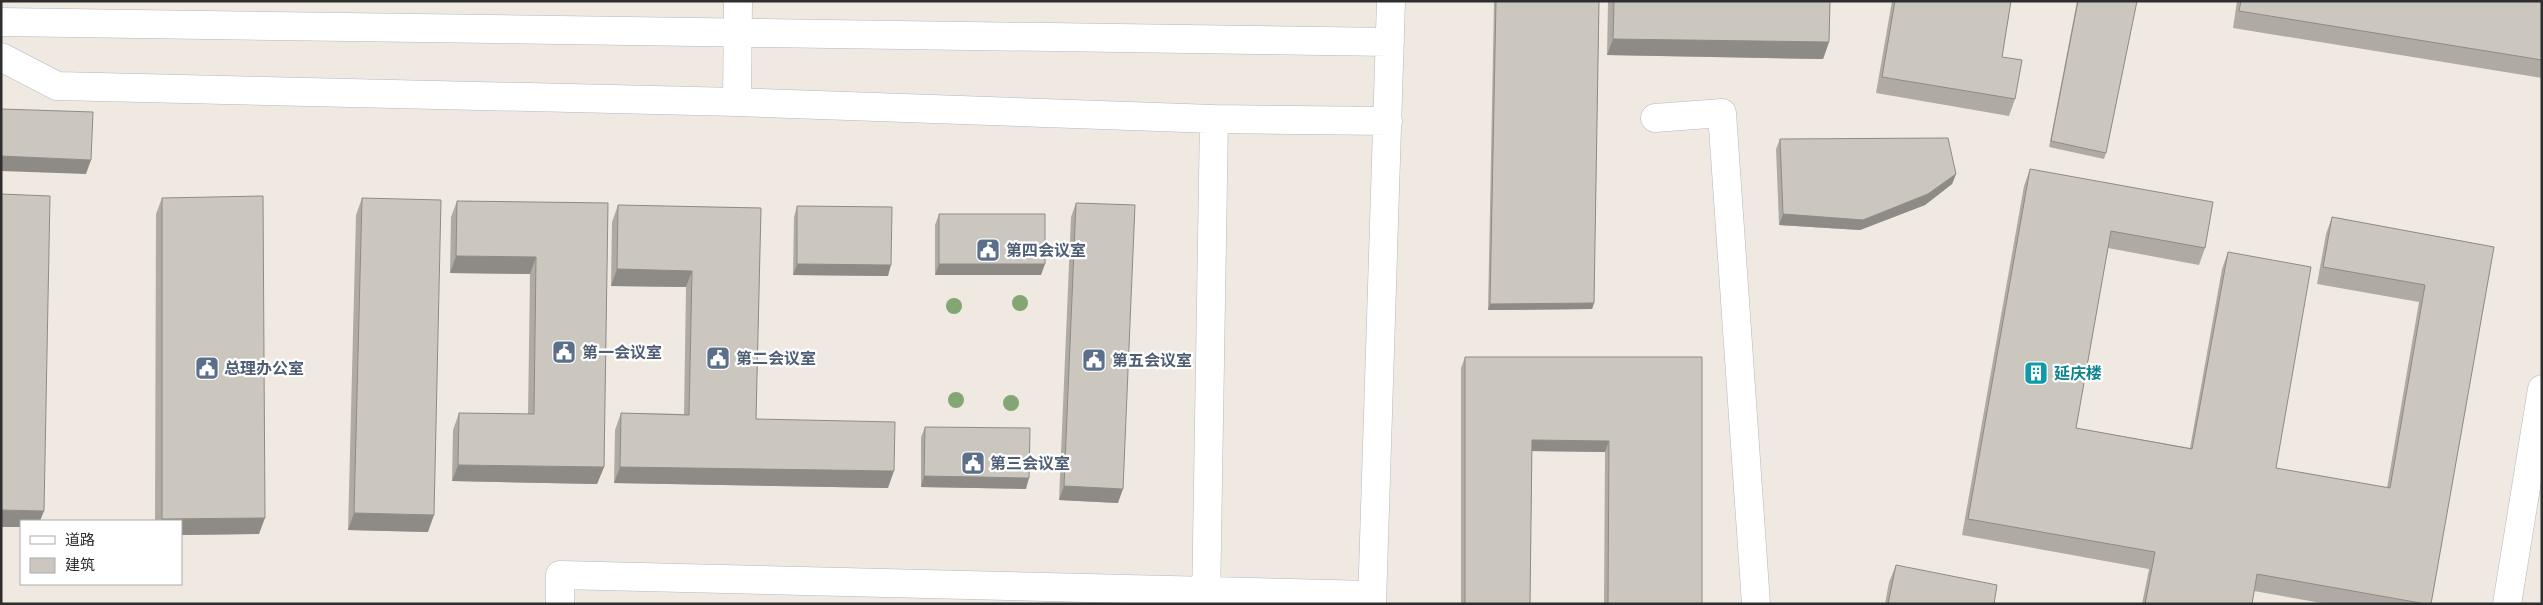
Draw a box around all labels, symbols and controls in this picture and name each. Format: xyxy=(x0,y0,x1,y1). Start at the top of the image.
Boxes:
public building icon: 第四会议室 xyxy=(975,237,1001,263)
place label: 第四会议室 xyxy=(1006,240,1086,259)
public building icon: 第一会议室 xyxy=(551,339,577,365)
place label: 第一会议室 xyxy=(582,342,662,361)
public building icon: 第二会议室 xyxy=(705,345,731,371)
public building icon: 第五会议室 xyxy=(1081,347,1107,373)
place label: 第二会议室 xyxy=(736,348,816,367)
place label: 第五会议室 xyxy=(1112,350,1192,369)
public building icon: 总理办公室 xyxy=(194,355,220,381)
place label: 总理办公室 xyxy=(224,358,304,377)
building icon: 延庆楼 xyxy=(2023,360,2049,386)
place label: 延庆楼 xyxy=(2054,363,2102,382)
public building icon: 第三会议室 xyxy=(960,450,986,476)
place label: 第三会议室 xyxy=(990,453,1070,472)
legend xyxy=(20,520,182,585)
text: 道路 xyxy=(65,530,95,548)
text: 建筑 xyxy=(65,555,95,573)

